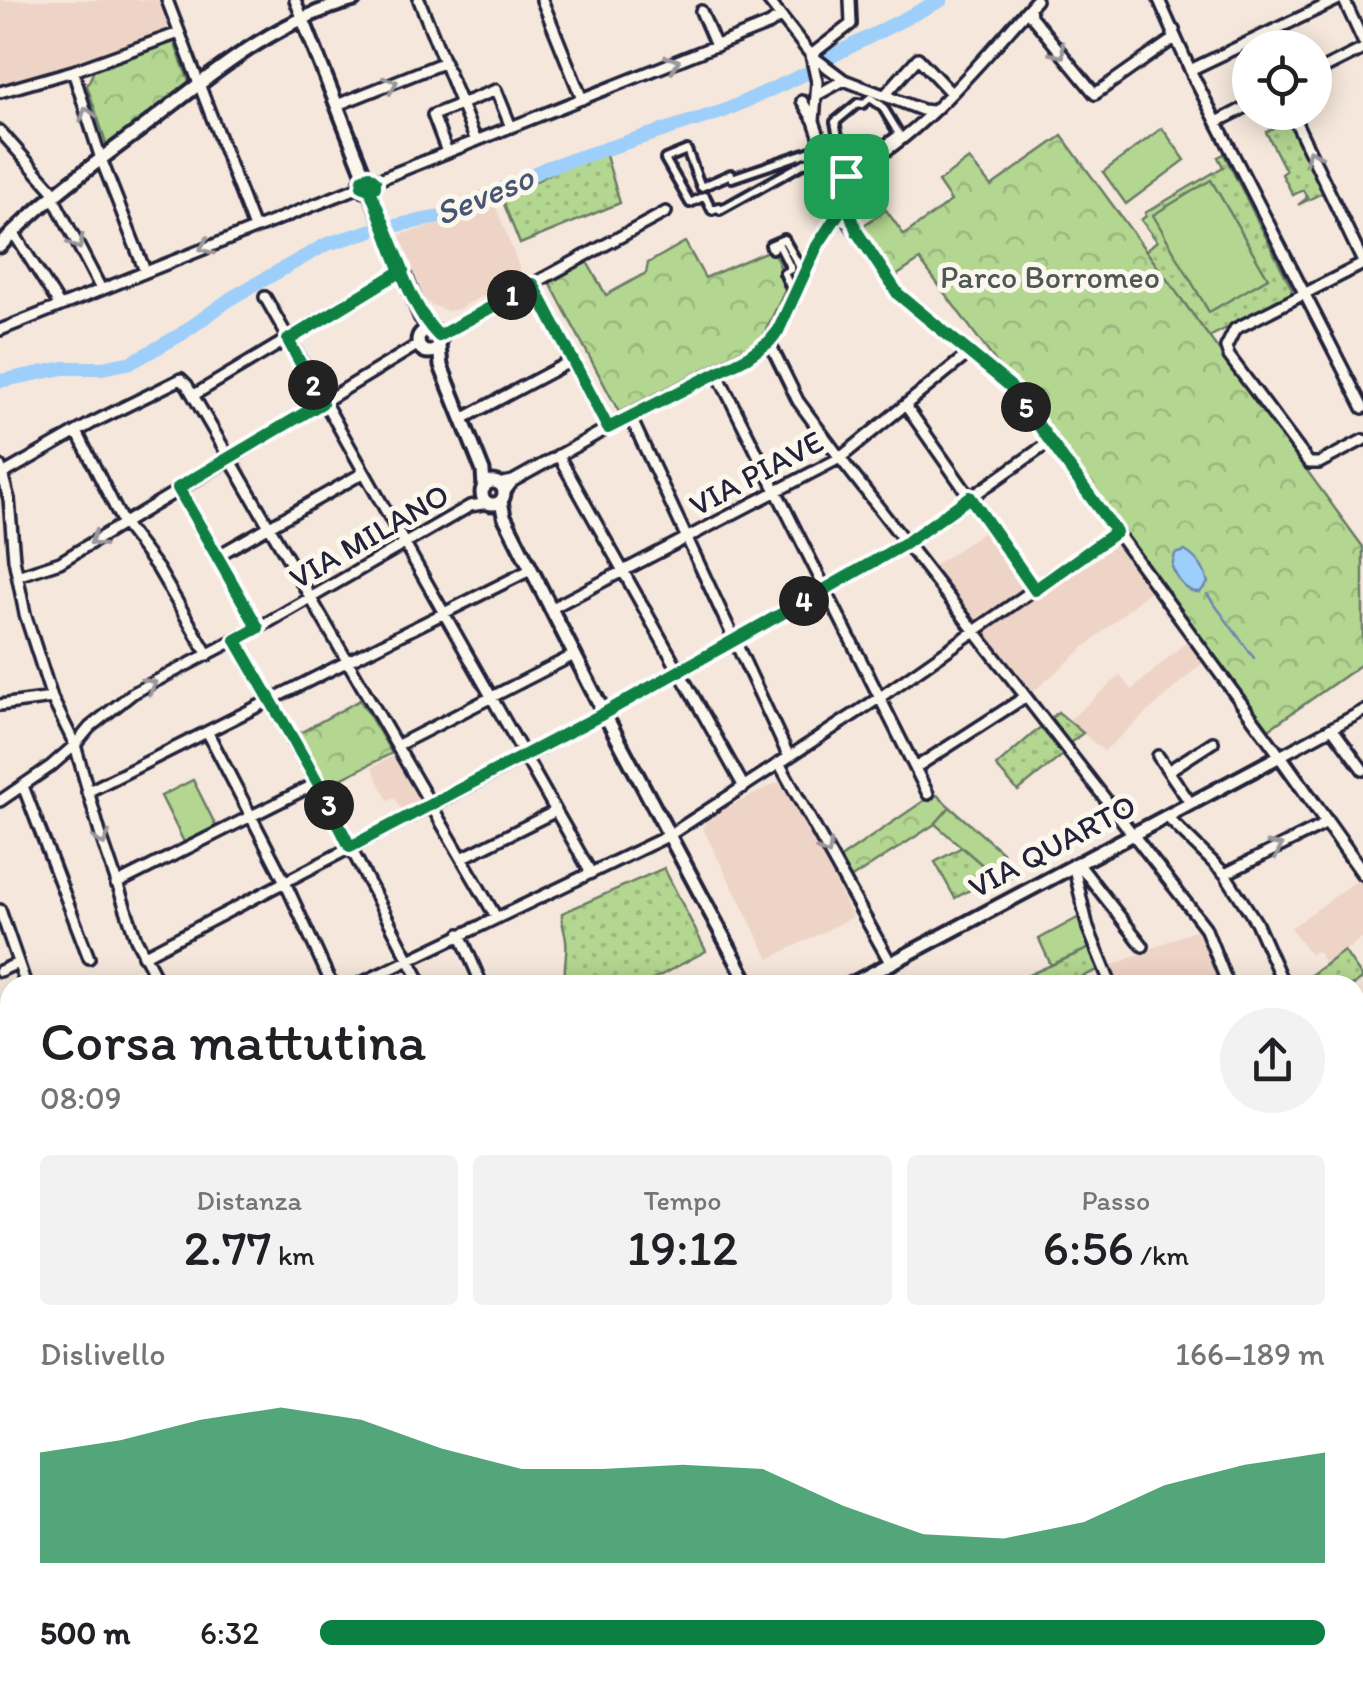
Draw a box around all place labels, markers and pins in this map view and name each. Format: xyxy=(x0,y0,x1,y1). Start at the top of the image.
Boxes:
pin xyxy=(804,134,889,219)
pin: 1 xyxy=(487,270,537,320)
pin: 2 xyxy=(288,360,338,410)
pin: 5 xyxy=(1001,382,1051,432)
pin: 4 xyxy=(779,576,829,626)
pin: 3 xyxy=(304,780,354,830)

